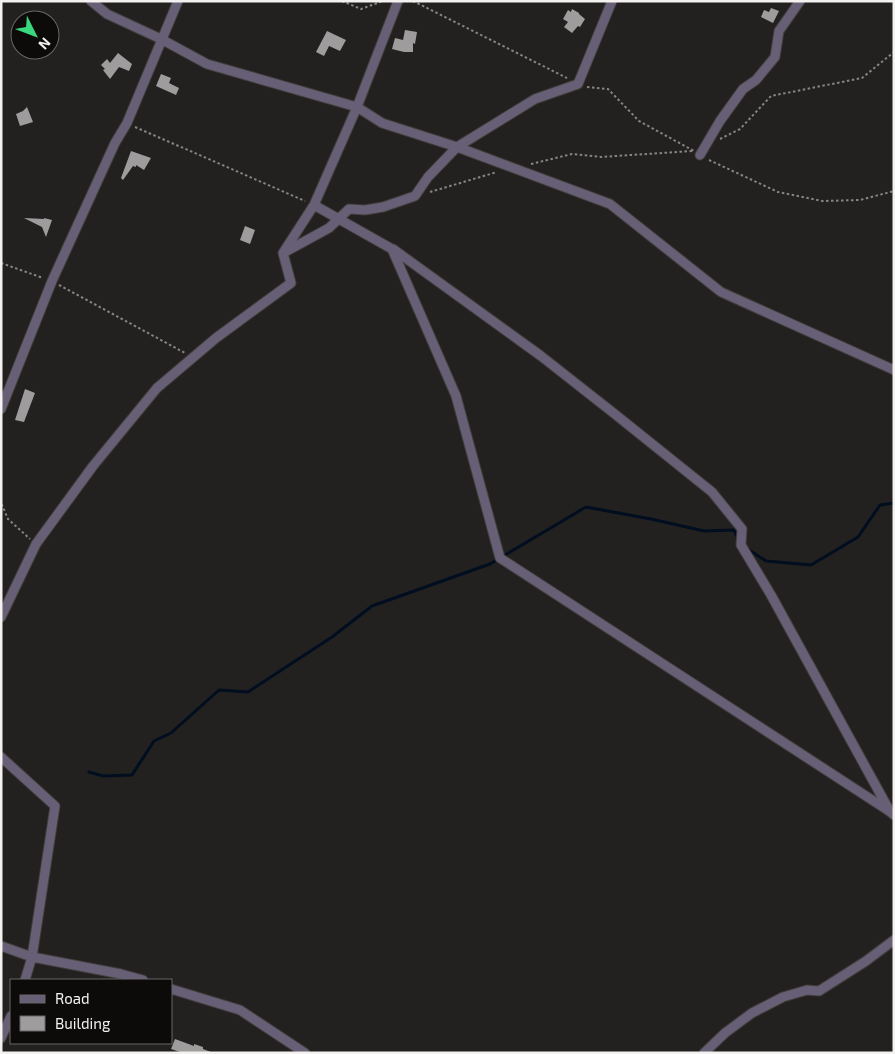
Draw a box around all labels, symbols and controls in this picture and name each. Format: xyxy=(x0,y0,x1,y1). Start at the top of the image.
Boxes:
north arrow xyxy=(10,10,60,60)
text: N xyxy=(35,35,55,53)
legend xyxy=(10,979,172,1044)
text: Road xyxy=(55,989,90,1007)
text: Building xyxy=(55,1014,111,1032)

